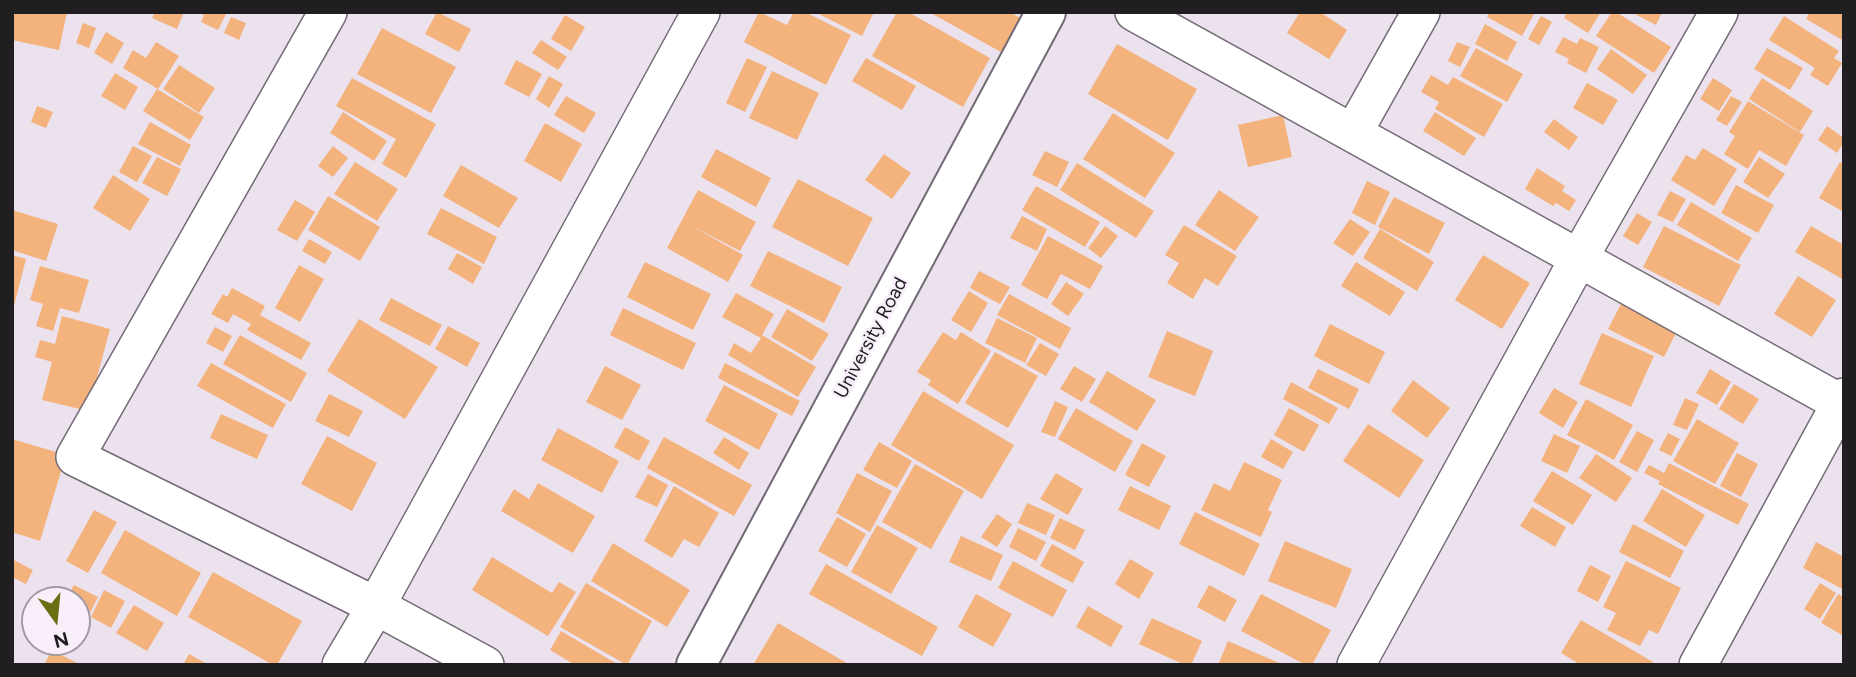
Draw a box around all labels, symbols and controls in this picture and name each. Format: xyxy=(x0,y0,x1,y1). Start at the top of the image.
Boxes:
street label: University Road xyxy=(830,274,912,402)
north arrow xyxy=(21,586,91,656)
text: N xyxy=(51,627,71,653)

